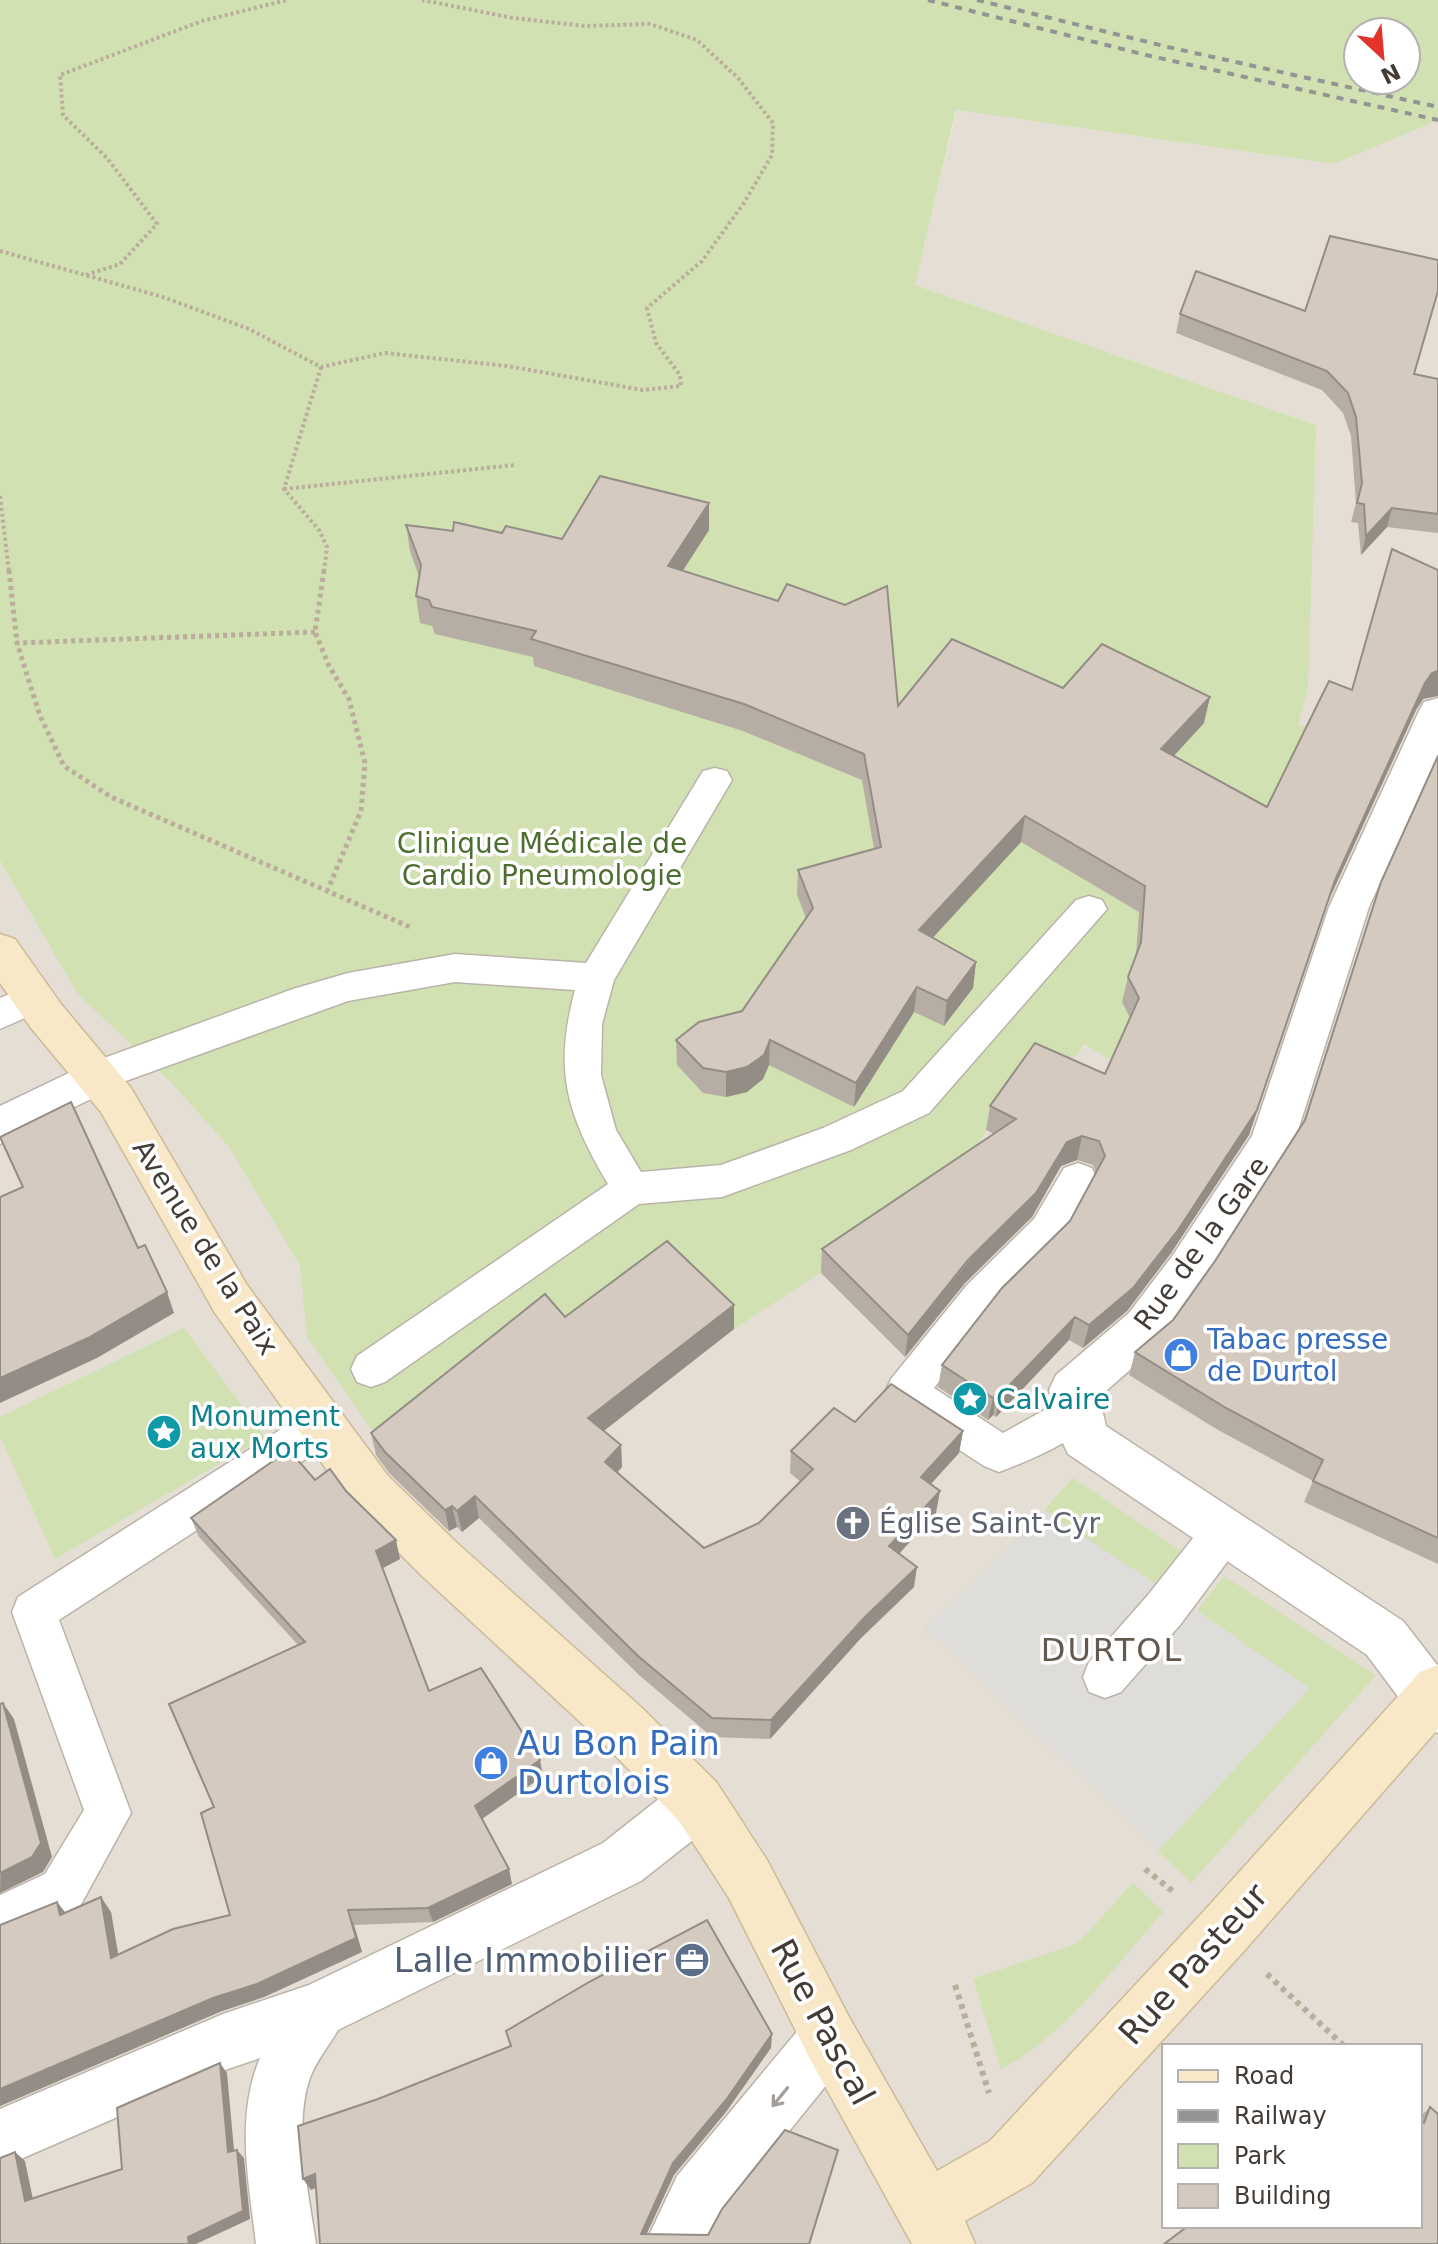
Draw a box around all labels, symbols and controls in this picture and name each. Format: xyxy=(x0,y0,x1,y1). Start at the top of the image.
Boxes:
north arrow xyxy=(1342,16,1422,96)
text: N xyxy=(1377,58,1404,89)
park label: Clinique Médicale de Cardio Pneumologie xyxy=(397,827,687,892)
street label: Avenue de la Paix xyxy=(126,1133,285,1361)
street label: Rue de la Gare xyxy=(1127,1150,1276,1337)
place label: Tabac presse de Durtol xyxy=(1206,1323,1388,1388)
shop icon: Tabac presse de Durtol xyxy=(1162,1336,1200,1374)
place icon: Calvaire xyxy=(951,1380,989,1418)
place label: Calvaire xyxy=(996,1383,1110,1416)
place label: Monument aux Morts xyxy=(190,1400,340,1465)
place icon: Monument aux Morts xyxy=(145,1413,183,1451)
church icon: Église Saint-Cyr xyxy=(834,1504,872,1542)
place label: Église Saint-Cyr xyxy=(879,1506,1100,1540)
district label: DURTOL xyxy=(1041,1631,1183,1669)
place label: Au Bon Pain Durtolois xyxy=(517,1723,720,1802)
shop icon: Au Bon Pain Durtolois xyxy=(472,1744,510,1782)
street label: Rue Pasteur xyxy=(1110,1875,1276,2053)
street label: Rue Pascal xyxy=(763,1932,883,2112)
place label: Lalle Immobilier xyxy=(394,1940,666,1980)
office icon: Lalle Immobilier xyxy=(673,1941,711,1979)
legend xyxy=(1162,2044,1422,2228)
text: Road xyxy=(1234,2062,1294,2090)
one-way arrow xyxy=(771,2086,789,2107)
text: Railway xyxy=(1234,2102,1327,2130)
text: Park xyxy=(1234,2142,1286,2170)
text: Building xyxy=(1234,2182,1331,2210)

